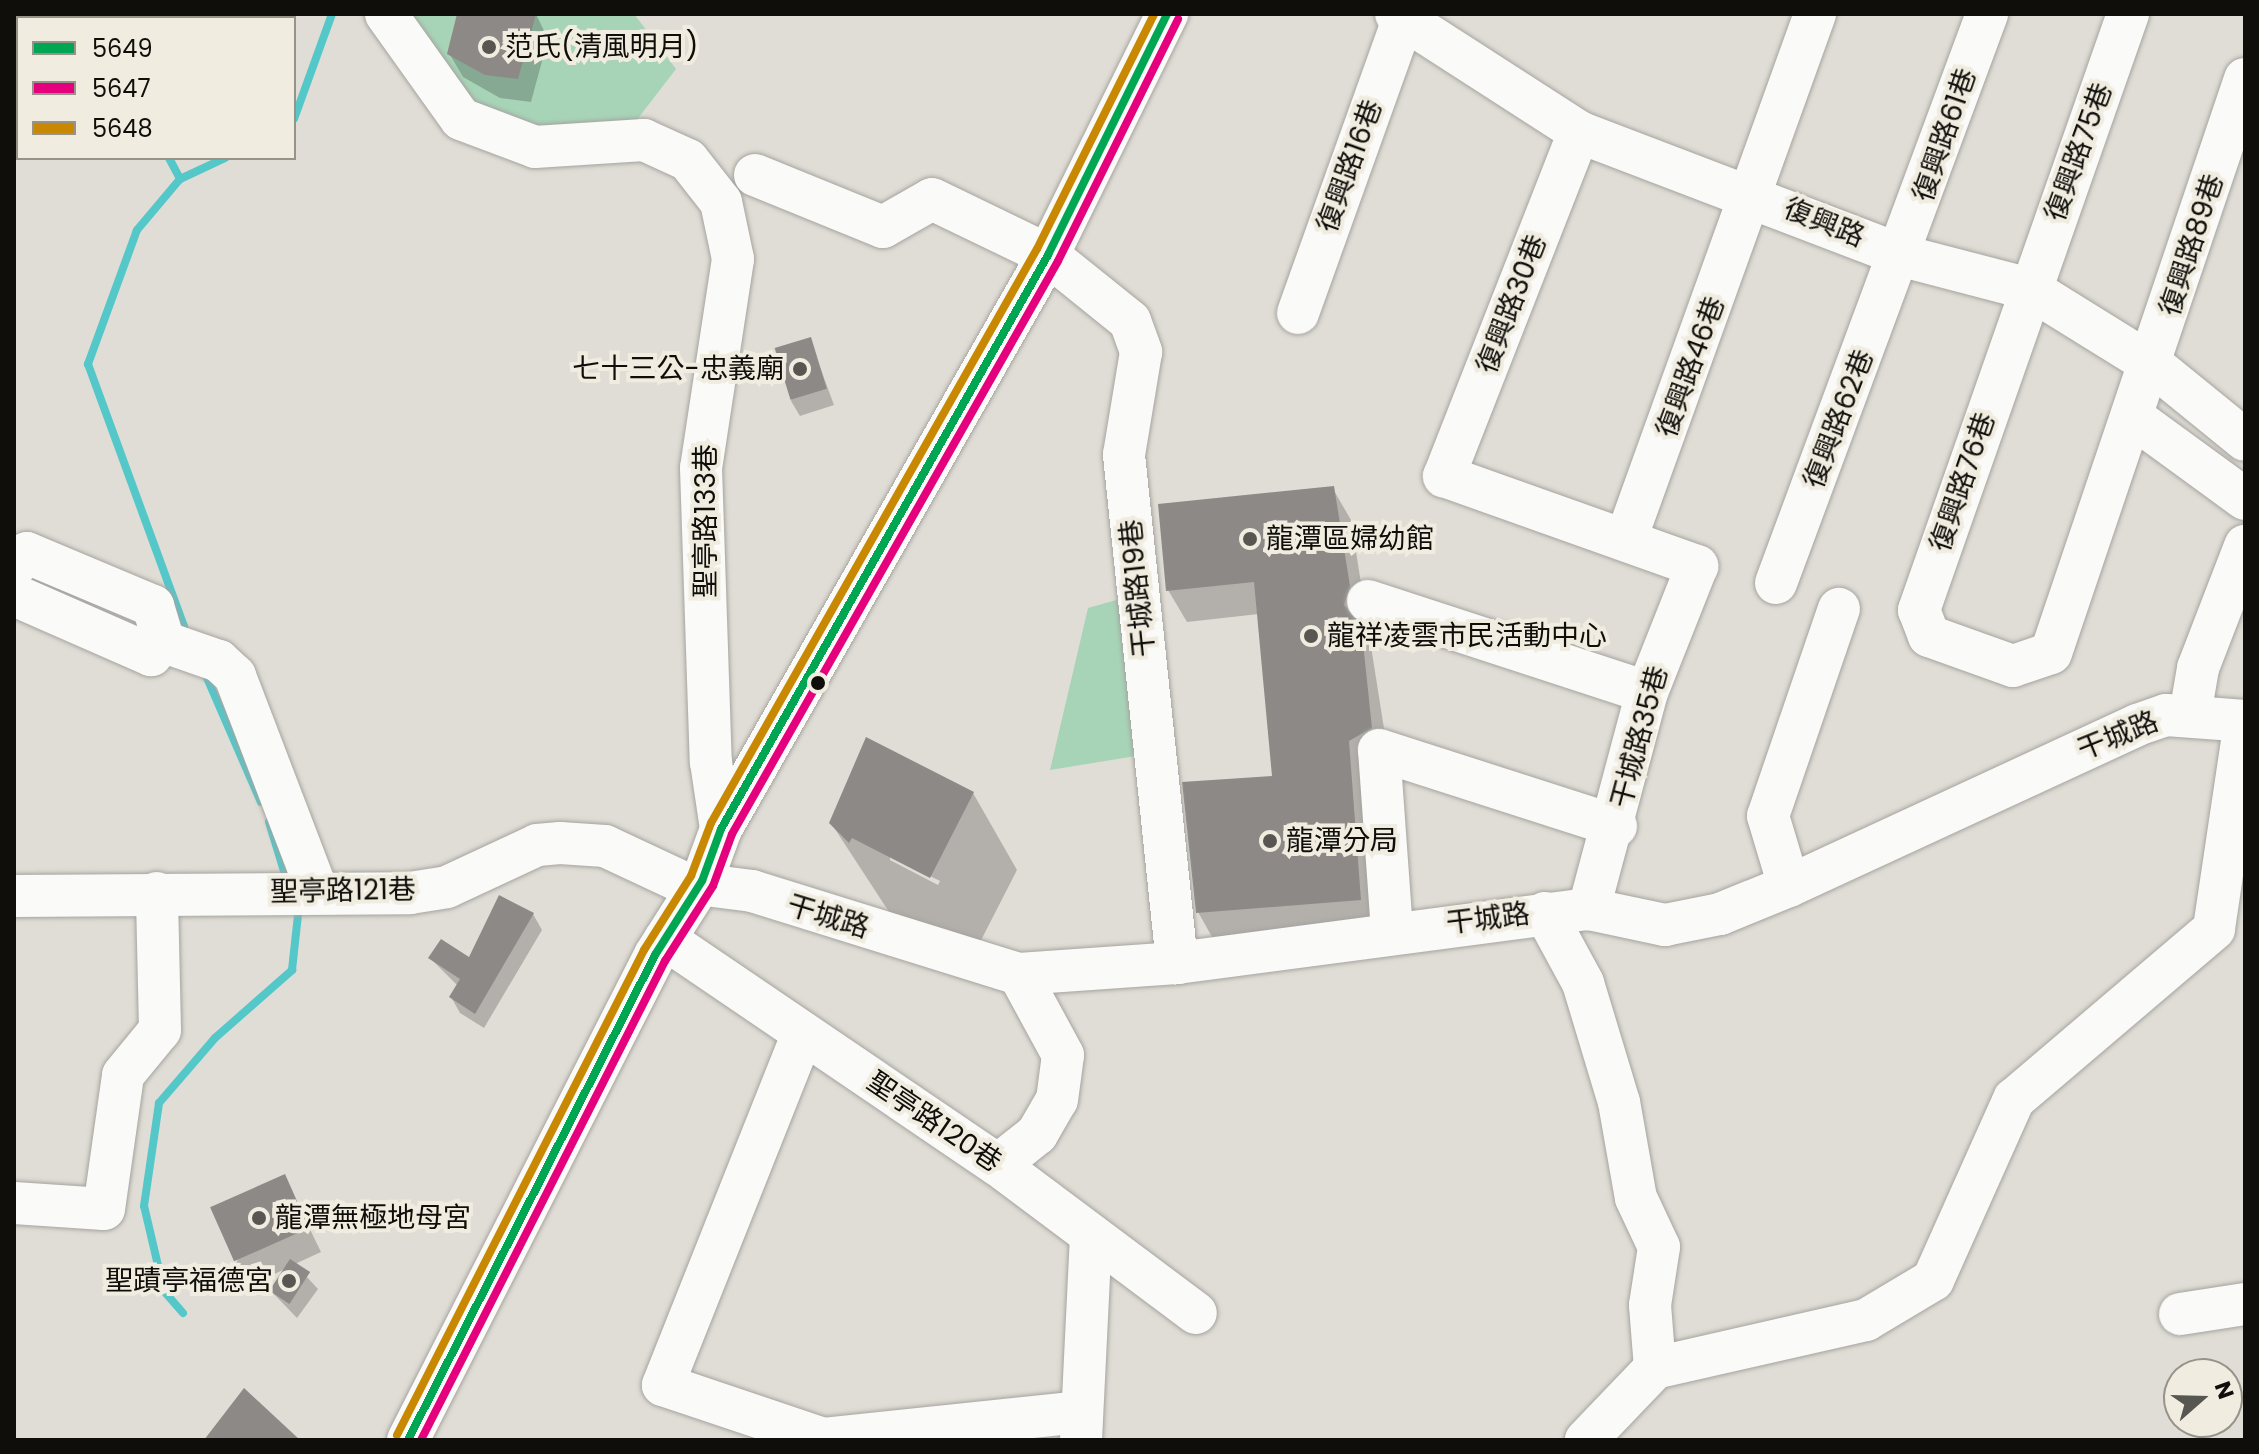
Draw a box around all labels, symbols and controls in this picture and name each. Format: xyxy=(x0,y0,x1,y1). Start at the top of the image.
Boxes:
legend xyxy=(16,16,296,160)
place label: 范氏(清風明月) xyxy=(505,30,698,64)
text: 5649 xyxy=(92,32,153,65)
marker: 范氏(清風明月) xyxy=(480,38,498,56)
street label: 復興路61巷 xyxy=(1907,64,1983,206)
text: 5647 xyxy=(92,72,151,105)
street label: 復興路75巷 xyxy=(2038,78,2120,226)
street label: 復興路16巷 xyxy=(1310,95,1390,237)
text: 5648 xyxy=(92,112,153,145)
street label: 復興路89巷 xyxy=(2153,170,2231,320)
street label: 復興路 xyxy=(1779,192,1869,254)
street label: 復興路30巷 xyxy=(1470,230,1554,378)
street label: 復興路46巷 xyxy=(1650,292,1732,442)
street label: 復興路62巷 xyxy=(1797,345,1881,493)
place label: 七十三公-忠義廟 xyxy=(573,352,784,386)
marker: 七十三公-忠義廟 xyxy=(791,360,809,378)
street label: 復興路76巷 xyxy=(1924,408,2002,556)
street label: 聖亭路133巷 xyxy=(689,444,723,598)
street label: 干城路19巷 xyxy=(1114,517,1162,659)
place label: 龍潭區婦幼館 xyxy=(1266,522,1434,556)
marker: 龍潭區婦幼館 xyxy=(1241,530,1259,548)
place label: 龍祥凌雲市民活動中心 xyxy=(1327,619,1607,653)
marker: 龍祥凌雲市民活動中心 xyxy=(1302,627,1320,645)
street label: 干城路35巷 xyxy=(1605,662,1675,812)
unlabelled marker xyxy=(810,675,826,691)
street label: 干城路 xyxy=(2073,705,2163,767)
place label: 龍潭分局 xyxy=(1286,824,1398,858)
marker: 龍潭分局 xyxy=(1261,832,1279,850)
street label: 聖亭路121巷 xyxy=(270,873,416,909)
street label: 干城路 xyxy=(783,889,873,945)
street label: 干城路 xyxy=(1444,897,1532,941)
street label: 聖亭路120巷 xyxy=(861,1065,1007,1179)
place label: 龍潭無極地母宮 xyxy=(275,1201,471,1235)
marker: 龍潭無極地母宮 xyxy=(250,1209,268,1227)
place label: 聖蹟亭福德宮 xyxy=(105,1264,273,1298)
marker: 聖蹟亭福德宮 xyxy=(280,1272,298,1290)
north arrow xyxy=(2163,1358,2243,1438)
text: N xyxy=(2207,1377,2242,1403)

